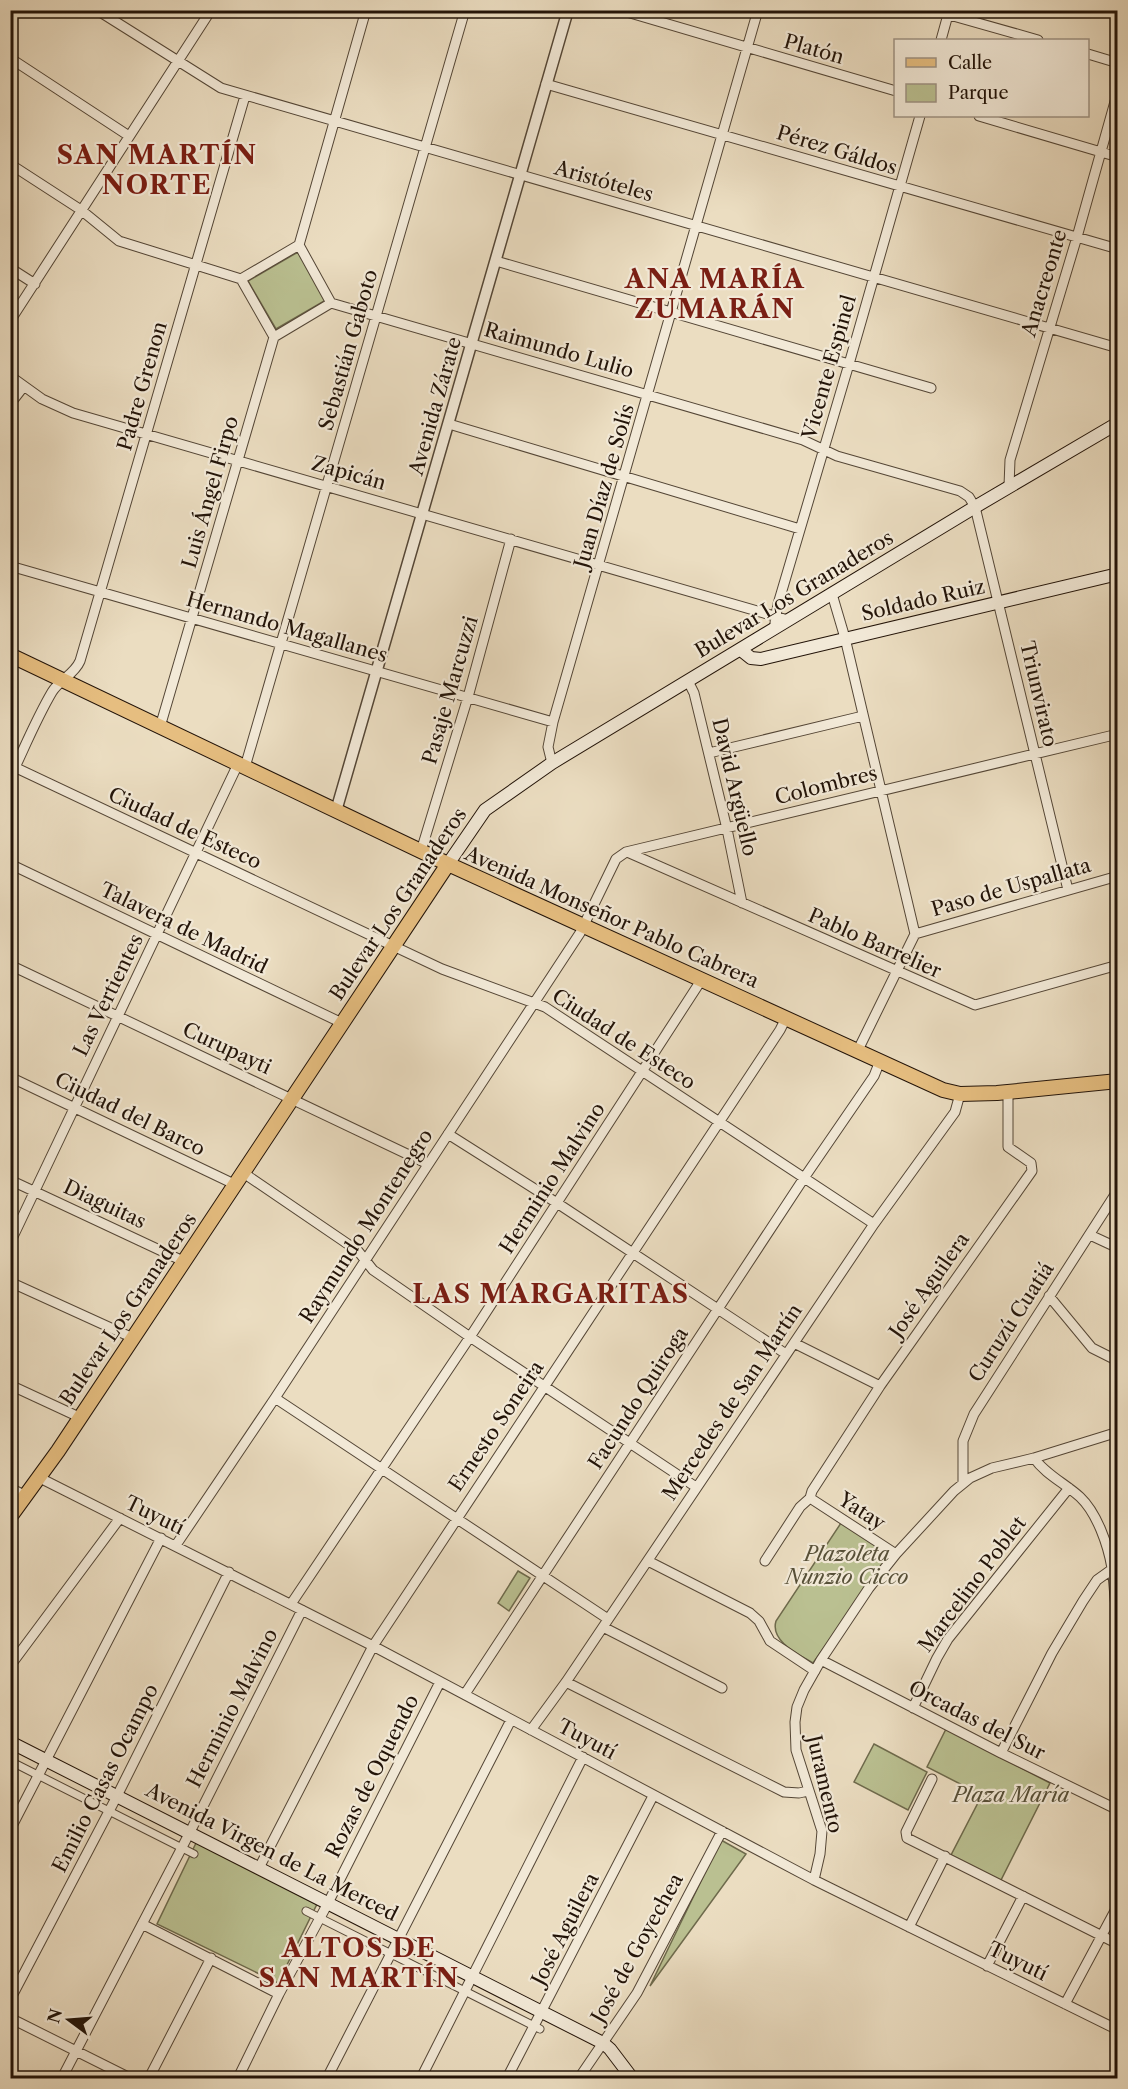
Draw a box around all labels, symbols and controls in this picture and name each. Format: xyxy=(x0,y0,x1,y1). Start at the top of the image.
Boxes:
street label: Platón xyxy=(781,29,847,69)
legend xyxy=(894,39,1089,117)
text: Calle xyxy=(948,52,992,74)
text: Parque xyxy=(948,82,1009,104)
street label: Pérez Gáldos xyxy=(774,120,900,180)
district label: SAN MARTÍN NORTE xyxy=(56,139,258,201)
street label: Aristóteles xyxy=(551,155,656,207)
street label: Anacreonte xyxy=(1016,227,1072,340)
district label: ANA MARÍA ZUMARÁN xyxy=(624,263,805,325)
street label: Sebastián Gaboto xyxy=(314,267,382,433)
street label: Vicente Espinel xyxy=(797,292,861,443)
street label: Raimundo Lulio xyxy=(482,317,636,383)
street label: Padre Grenon xyxy=(112,318,172,453)
street label: Avenida Zárate xyxy=(404,334,466,479)
street label: Juan Díaz de Solís xyxy=(568,401,639,574)
street label: Luis Ángel Firpo xyxy=(176,413,243,571)
street label: Zapicán xyxy=(309,451,389,495)
street label: Bulevar Los Granaderos xyxy=(690,525,898,663)
street label: Soldado Ruiz xyxy=(859,574,987,626)
street label: Hernando Magallanes xyxy=(184,587,390,667)
street label: Pasaje Marcuzzi xyxy=(417,613,483,767)
street label: Triunvirato xyxy=(1015,639,1063,749)
street label: David Argüello xyxy=(707,716,763,858)
street label: Colombres xyxy=(772,761,880,809)
street label: Ciudad de Esteco xyxy=(105,782,265,874)
street label: Bulevar Los Granaderos xyxy=(325,803,471,1005)
street label: Avenida Monseñor Pablo Cabrera xyxy=(460,841,763,993)
street label: Paso de Uspallata xyxy=(928,853,1094,921)
street label: Talavera de Madrid xyxy=(96,877,272,979)
street label: Pablo Barrelier xyxy=(805,903,946,983)
street label: Las Vertientes xyxy=(68,930,148,1060)
street label: Ciudad de Esteco xyxy=(548,984,700,1094)
street label: Curupayti xyxy=(179,1017,275,1079)
street label: Ciudad del Barco xyxy=(51,1067,209,1161)
street label: Herminio Malvino xyxy=(494,1098,610,1258)
street label: Raymundo Montenegro xyxy=(294,1124,438,1328)
street label: Diaguitas xyxy=(60,1174,150,1234)
street label: Bulevar Los Granaderos xyxy=(55,1208,201,1410)
street label: José Aguilera xyxy=(882,1227,974,1345)
street label: Curuzú Cuatiá xyxy=(963,1257,1059,1386)
district label: LAS MARGARITAS xyxy=(412,1278,690,1310)
street label: Mercedes de San Martín xyxy=(657,1299,807,1505)
street label: Facundo Quiroga xyxy=(583,1322,693,1473)
street label: Ernesto Soneira xyxy=(444,1356,549,1496)
street label: Yatay xyxy=(833,1486,891,1535)
street label: Tuyutí xyxy=(121,1490,189,1540)
street label: Marcelino Poblet xyxy=(913,1511,1031,1657)
park label: Plazoleta Nunzio Cicco xyxy=(784,1542,908,1589)
street label: Herminio Malvino xyxy=(182,1624,282,1792)
street label: Orcadas del Sur xyxy=(905,1675,1050,1765)
street label: Emilio Casas Ocampo xyxy=(47,1680,163,1876)
street label: Rozas de Oquendo xyxy=(321,1691,423,1861)
street label: Tuyutí xyxy=(554,1714,620,1764)
street label: Juramento xyxy=(801,1730,848,1835)
street label: Avenida Virgen de La Merced xyxy=(141,1777,402,1926)
park label: Plaza María xyxy=(951,1783,1069,1807)
street label: José Aguilera xyxy=(525,1868,604,1992)
street label: José de Goyechea xyxy=(584,1869,688,2030)
district label: ALTOS DE SAN MARTÍN xyxy=(258,1932,460,1994)
street label: Tuyutí xyxy=(984,1936,1052,1986)
north arrow xyxy=(39,1990,99,2050)
text: N xyxy=(43,2006,66,2025)

